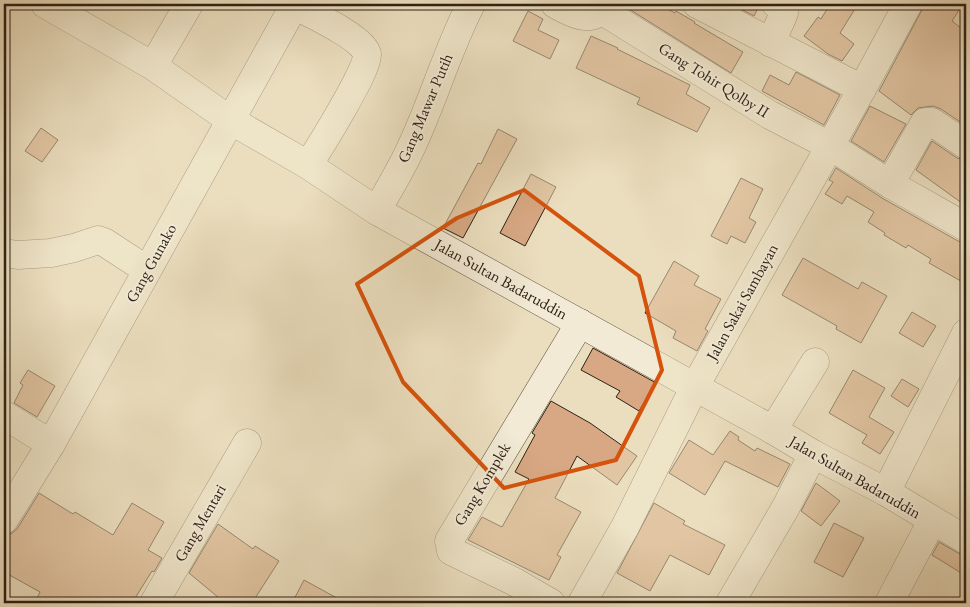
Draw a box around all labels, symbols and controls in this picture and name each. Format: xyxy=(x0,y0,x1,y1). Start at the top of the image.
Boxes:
street label: Gang Tohir Qolby II xyxy=(655,38,774,123)
street label: Gang Mawar Putih xyxy=(392,50,458,166)
street label: Gang Gunako xyxy=(121,220,181,306)
street label: Jalan Sultan Badaruddin xyxy=(429,233,572,325)
street label: Jalan Sakai Sambayan xyxy=(700,239,783,366)
street label: Jalan Sultan Badaruddin xyxy=(783,430,925,524)
street label: Gang Komplek xyxy=(449,438,515,530)
street label: Gang Mentari xyxy=(169,480,231,566)

